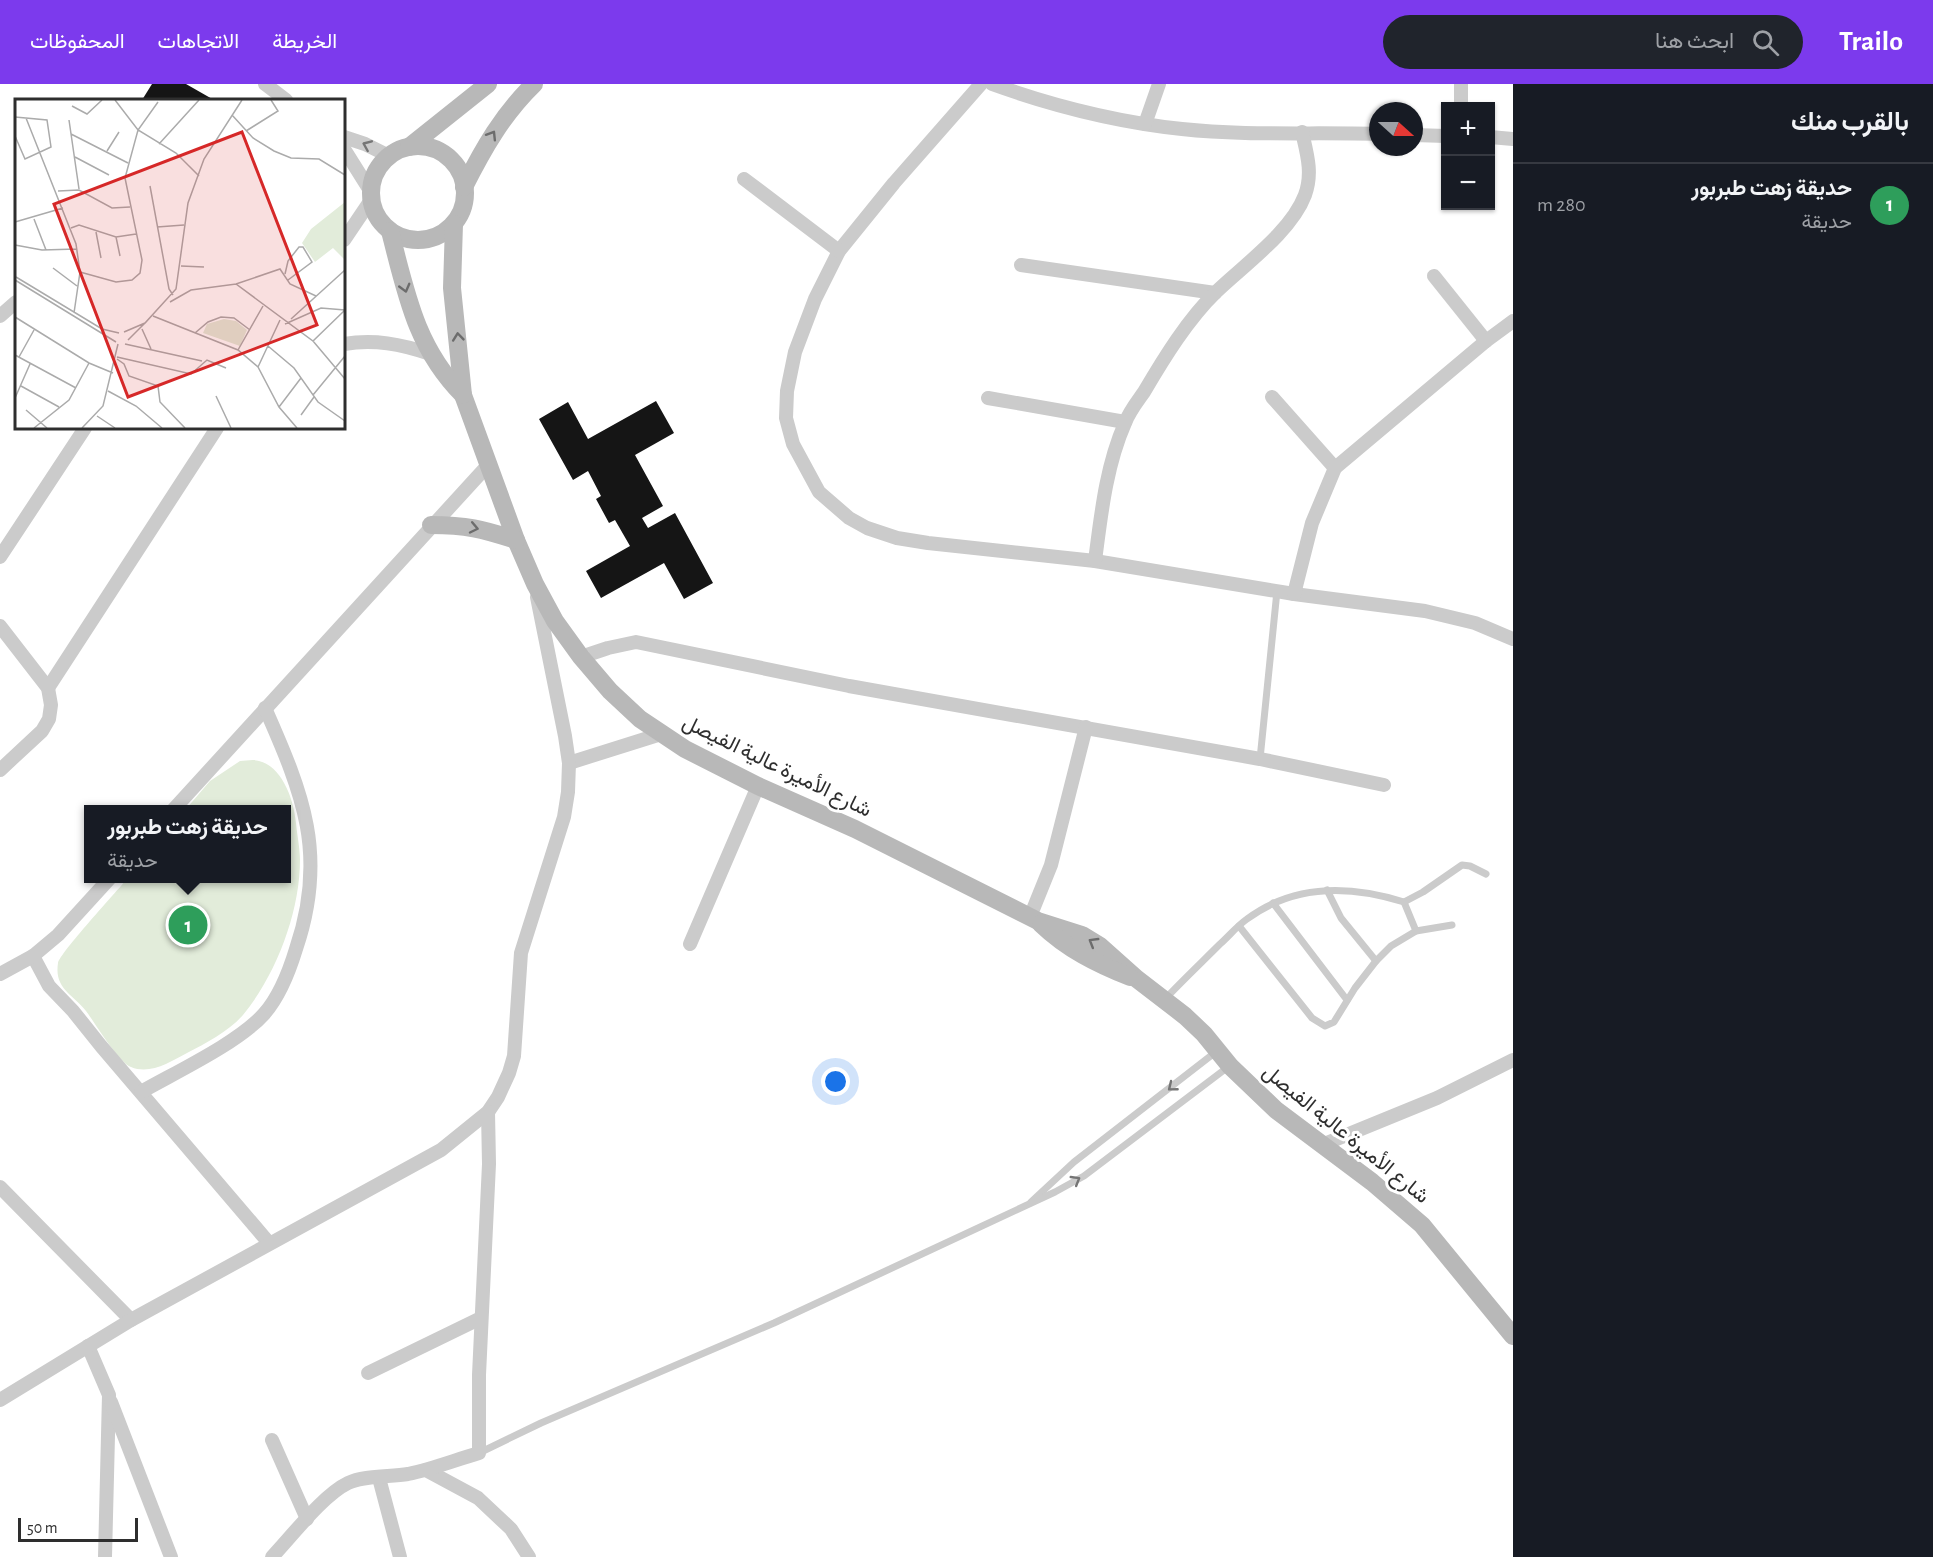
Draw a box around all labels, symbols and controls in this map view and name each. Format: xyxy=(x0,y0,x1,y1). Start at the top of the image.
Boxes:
search box xyxy=(1383,15,1803,69)
icon: search xyxy=(1749,26,1782,59)
text: Trailo xyxy=(1839,28,1903,56)
text: ابحث هنا xyxy=(1655,30,1734,52)
text: المحفوظات xyxy=(30,31,125,52)
text: الاتجاهات xyxy=(158,31,239,52)
text: الخريطة xyxy=(272,31,337,52)
inset map xyxy=(15,99,345,429)
north arrow xyxy=(1369,102,1423,156)
map controls xyxy=(1441,102,1495,210)
button: + xyxy=(1441,102,1495,156)
text: بالقرب منك xyxy=(1791,109,1909,135)
one-way arrow xyxy=(484,131,496,141)
one-way arrow xyxy=(362,140,373,152)
button: − xyxy=(1441,156,1495,210)
text: حديقة زهت طبربور xyxy=(1691,177,1852,199)
text: 280 m xyxy=(1537,195,1585,215)
text: 1 xyxy=(1886,195,1893,215)
text: حديقة xyxy=(1801,212,1852,232)
one-way arrow xyxy=(397,283,410,293)
one-way arrow xyxy=(452,332,465,341)
one-way arrow xyxy=(469,521,479,534)
street label: شارع الأميرة عالية الفيصل xyxy=(678,709,876,824)
popup xyxy=(84,805,291,883)
text: حديقة زهت طبربور xyxy=(107,816,268,838)
text: حديقة xyxy=(107,851,158,871)
pin: 1 xyxy=(168,902,207,948)
one-way arrow xyxy=(1089,937,1099,949)
street label: شارع الأميرة عالية الفيصل xyxy=(1257,1059,1434,1210)
your location xyxy=(821,1067,850,1096)
one-way arrow xyxy=(1167,1080,1178,1091)
one-way arrow xyxy=(1070,1175,1080,1187)
scale bar xyxy=(18,1515,138,1542)
text: 50 m xyxy=(27,1520,58,1536)

